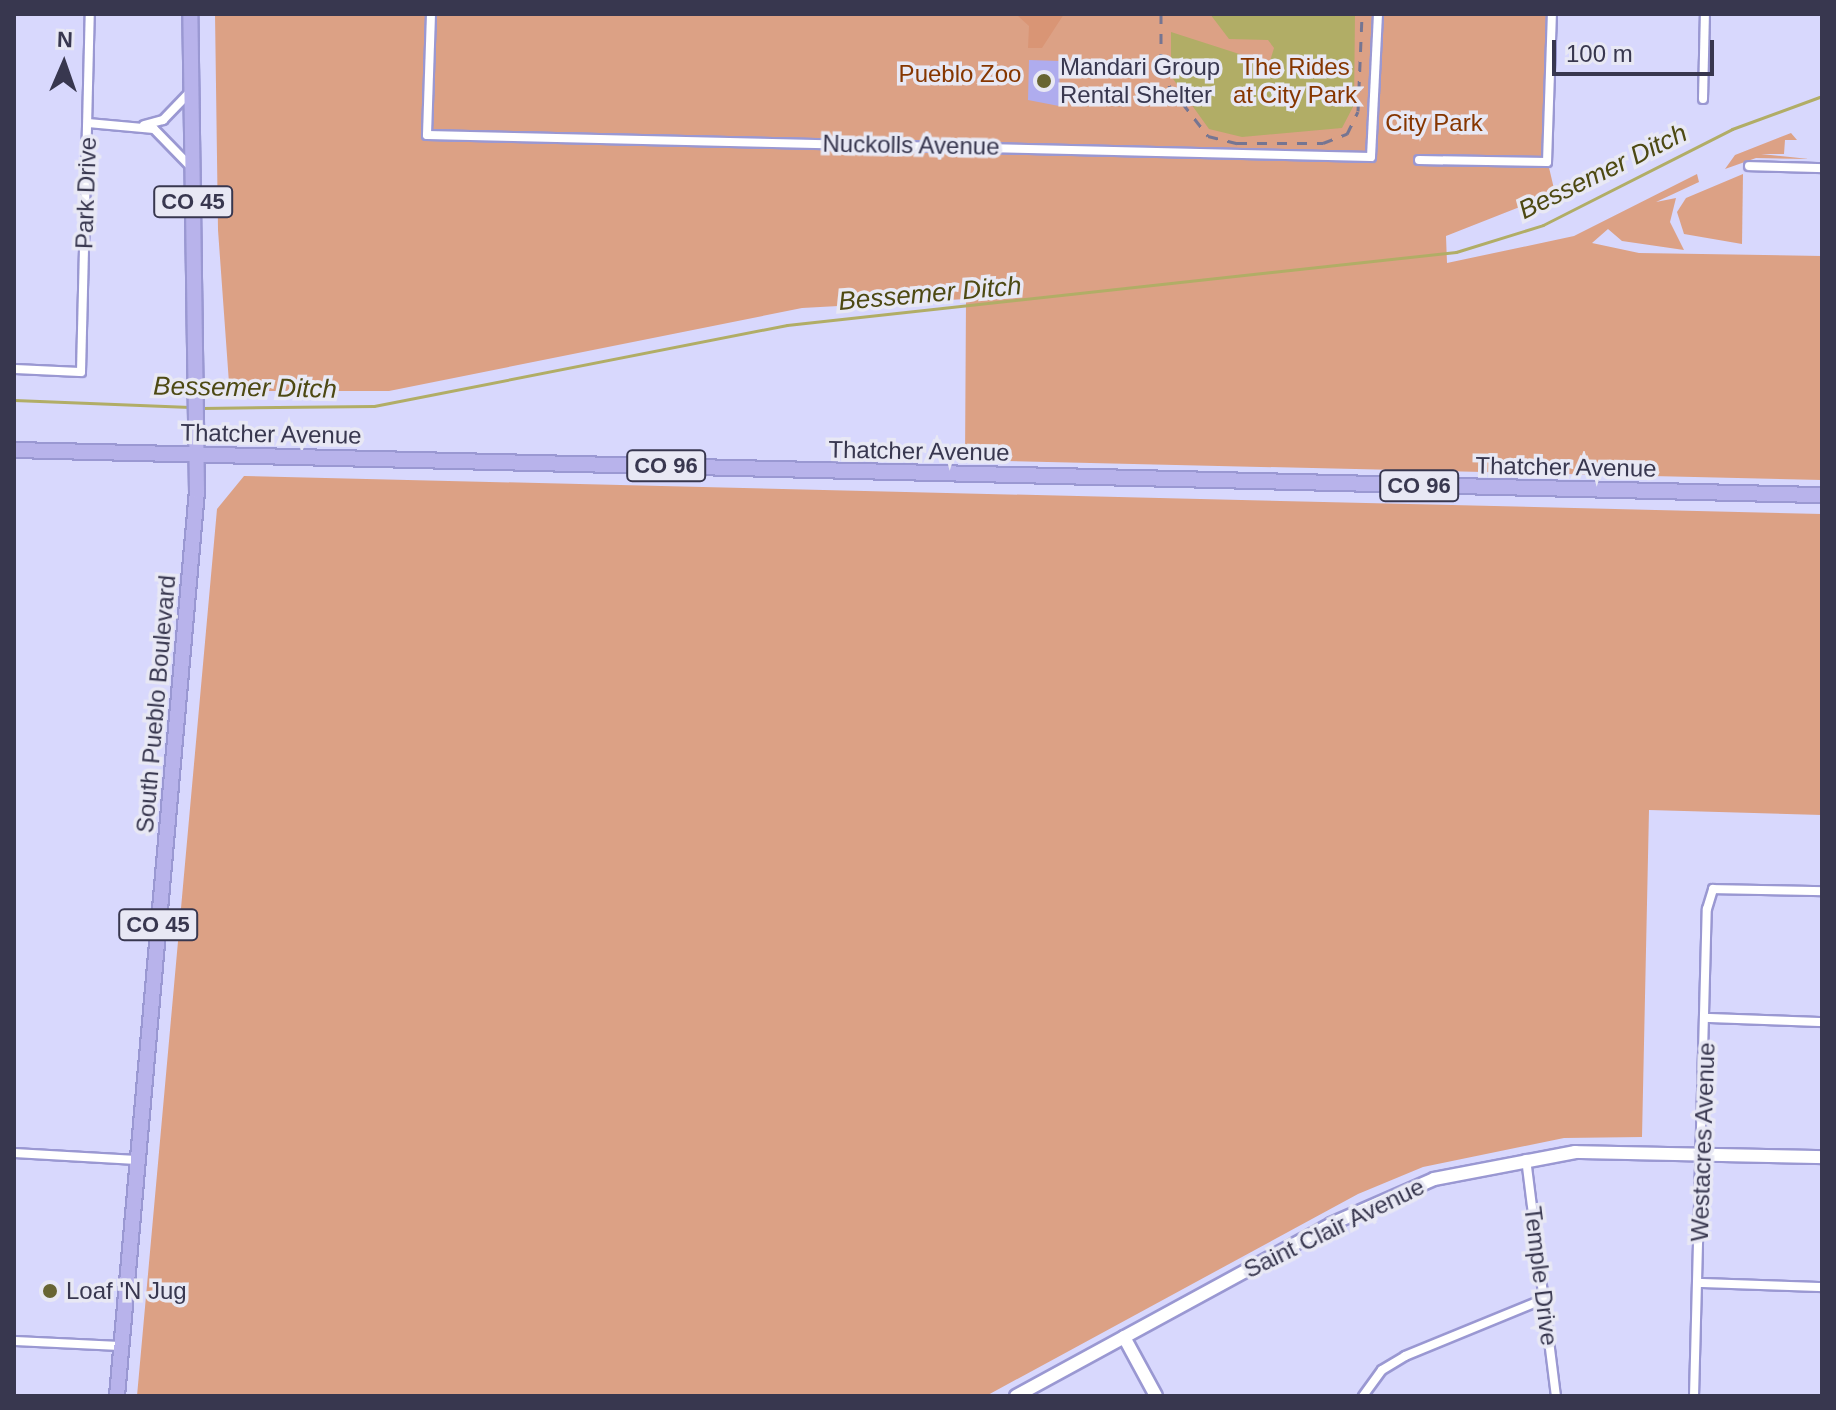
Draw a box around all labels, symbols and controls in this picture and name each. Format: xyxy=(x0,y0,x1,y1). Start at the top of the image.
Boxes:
north arrow xyxy=(24,24,104,104)
scale bar xyxy=(1556,24,1718,74)
text: N xyxy=(56,27,73,52)
text: 100 m xyxy=(1566,40,1633,67)
place label: Mandari Group Rental Shelter xyxy=(1060,53,1220,109)
park label: The Rides at City Park xyxy=(1233,53,1357,109)
park label: Pueblo Zoo xyxy=(899,60,1021,88)
marker: Mandari Group Rental Shelter xyxy=(1035,72,1053,90)
park label: City Park xyxy=(1385,109,1483,137)
water label: Bessemer Ditch xyxy=(1514,118,1692,226)
street label: Nuckolls Avenue xyxy=(822,129,1000,161)
street label: Park Drive xyxy=(70,137,102,249)
road number: CO 45 xyxy=(153,184,233,220)
water label: Bessemer Ditch xyxy=(837,270,1023,318)
water label: Bessemer Ditch xyxy=(153,371,337,405)
street label: Thatcher Avenue xyxy=(180,418,362,450)
street label: Thatcher Avenue xyxy=(828,435,1010,467)
road number: CO 96 xyxy=(626,448,706,484)
street label: Thatcher Avenue xyxy=(1475,451,1657,483)
road number: CO 96 xyxy=(1379,468,1459,504)
street label: South Pueblo Boulevard xyxy=(130,574,182,834)
road number: CO 45 xyxy=(118,907,198,943)
street label: Westacres Avenue xyxy=(1685,1041,1721,1243)
street label: Saint Clair Avenue xyxy=(1239,1172,1429,1284)
street label: Temple Drive xyxy=(1518,1205,1564,1347)
place label: Loaf 'N Jug xyxy=(66,1277,187,1305)
marker: Loaf 'N Jug xyxy=(41,1282,59,1300)

